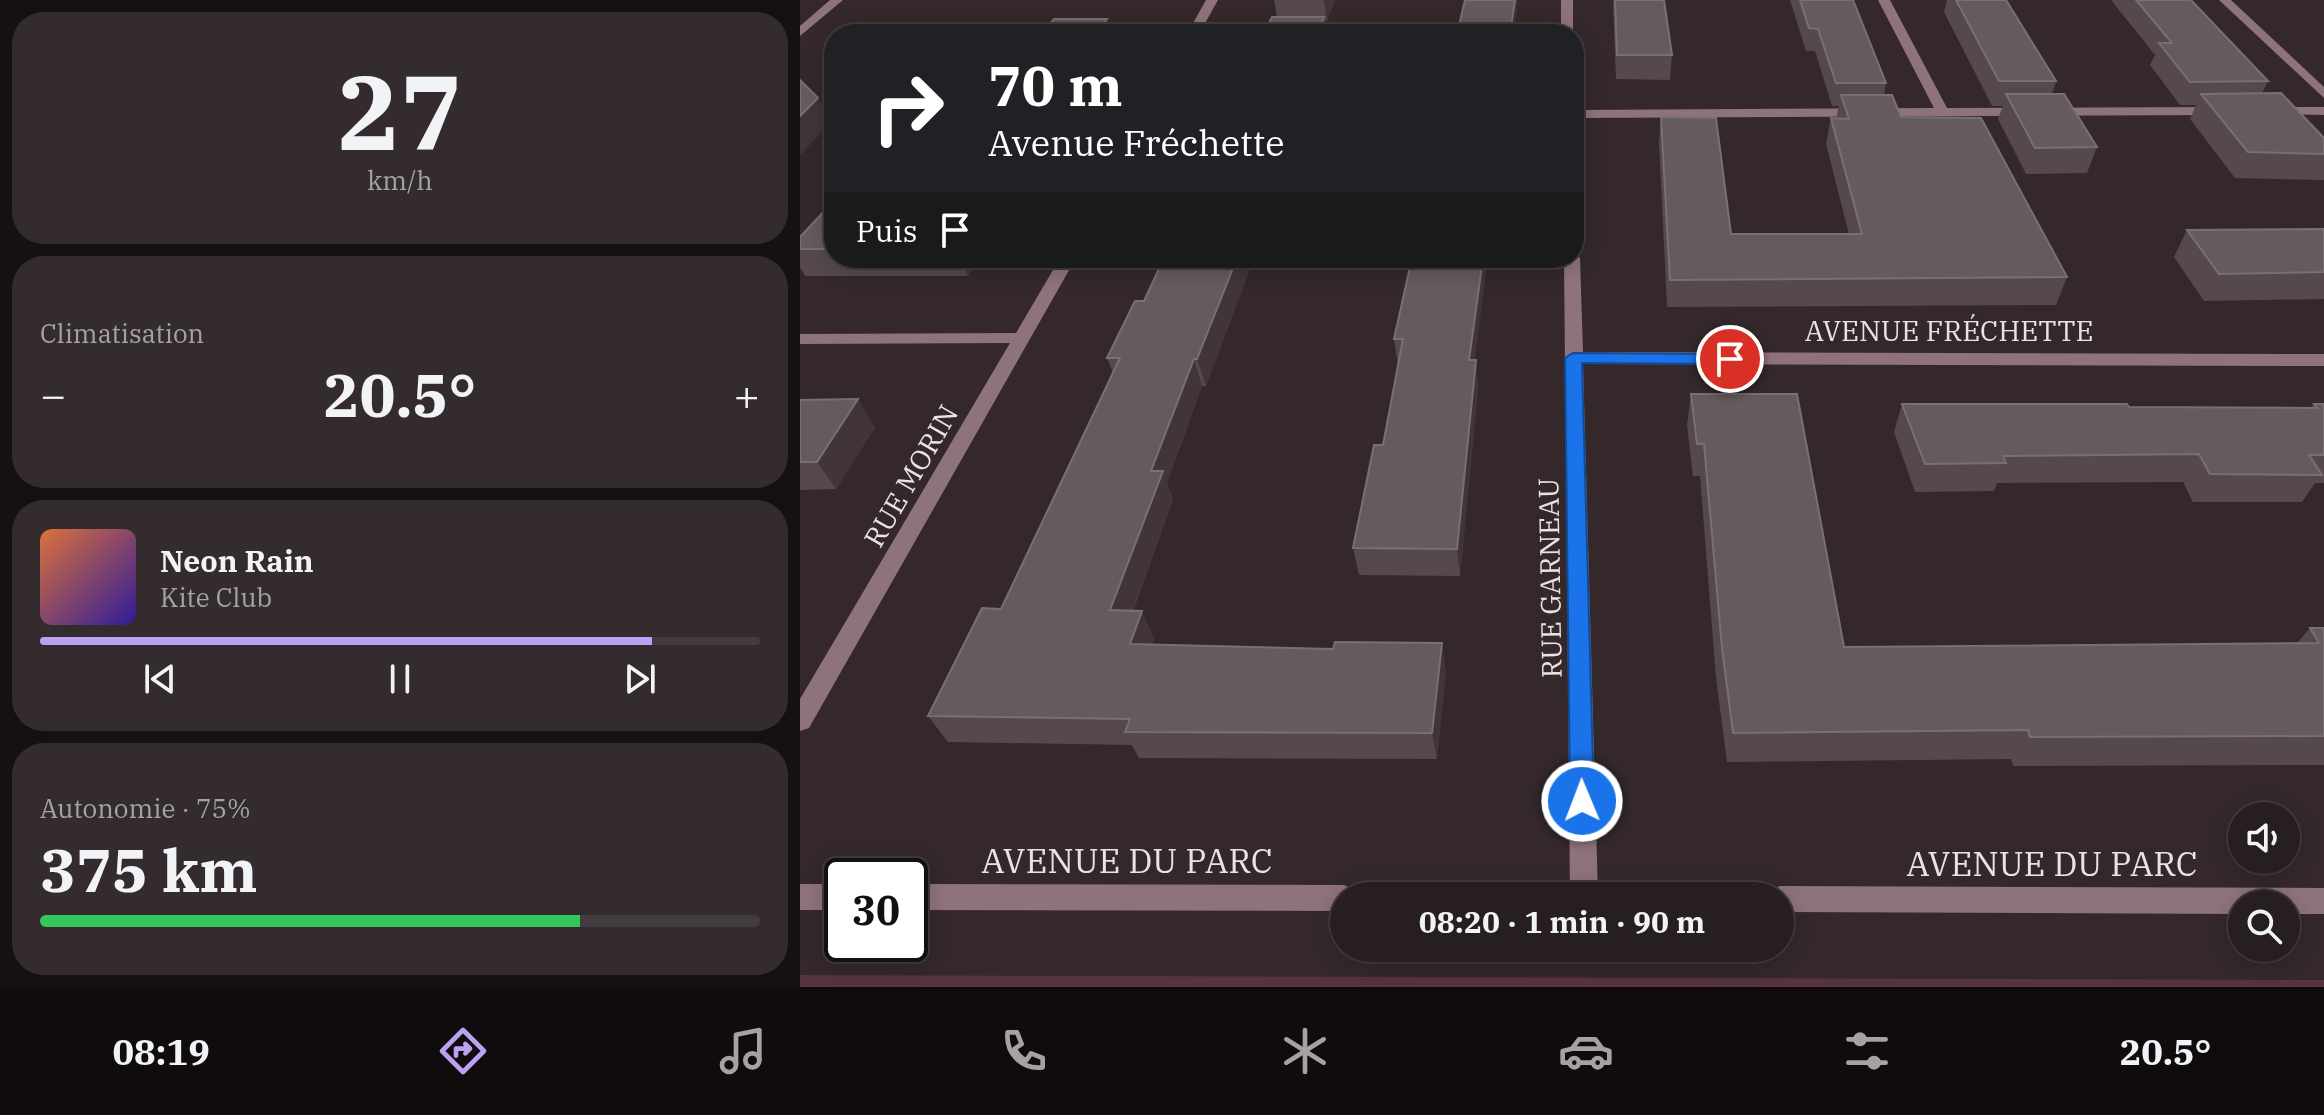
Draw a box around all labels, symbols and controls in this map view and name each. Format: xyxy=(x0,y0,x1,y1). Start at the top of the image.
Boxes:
text: 27 xyxy=(338,43,462,179)
text: 70 m xyxy=(988,49,1123,121)
icon: right xyxy=(856,56,960,160)
text: Avenue Fréchette xyxy=(988,119,1284,166)
text: km/h xyxy=(367,163,433,197)
icon: arrive xyxy=(933,208,977,252)
text: Puis xyxy=(856,211,917,250)
street label: AVENUE FRÉCHETTE xyxy=(1805,312,2093,349)
text: Climatisation xyxy=(40,316,204,350)
pin xyxy=(1696,325,1764,393)
icon: arrive xyxy=(1708,337,1752,381)
text: 20.5° xyxy=(323,355,477,434)
text: − xyxy=(40,366,66,423)
text: + xyxy=(734,366,760,423)
street label: RUE MORIN xyxy=(855,398,966,554)
street label: RUE GARNEAU xyxy=(1529,478,1570,678)
text: Neon Rain xyxy=(160,541,314,580)
text: Kite Club xyxy=(160,580,272,614)
icon: previous xyxy=(138,657,182,701)
icon: pause xyxy=(378,657,422,701)
icon: next xyxy=(618,657,662,701)
position arrow xyxy=(1540,759,1624,843)
text: Autonomie · 75% xyxy=(40,791,251,825)
map controls xyxy=(2228,802,2300,962)
button: sound xyxy=(2228,802,2300,874)
text: 375 km xyxy=(40,830,258,909)
street label: AVENUE DU PARC xyxy=(981,838,1273,882)
street label: AVENUE DU PARC xyxy=(1906,841,2198,885)
speed limit sign: 30 xyxy=(824,858,928,962)
button: search xyxy=(2228,890,2300,962)
text: 08:20 · 1 min · 90 m xyxy=(1419,902,1705,941)
icon: directions xyxy=(435,1023,491,1079)
icon: music xyxy=(715,1023,771,1079)
icon: phone xyxy=(996,1023,1052,1079)
icon: climate xyxy=(1277,1023,1333,1079)
icon: car xyxy=(1558,1023,1614,1079)
icon: filters xyxy=(1839,1023,1895,1079)
text: 08:19 xyxy=(112,1028,210,1075)
text: 20.5° xyxy=(2120,1028,2212,1075)

